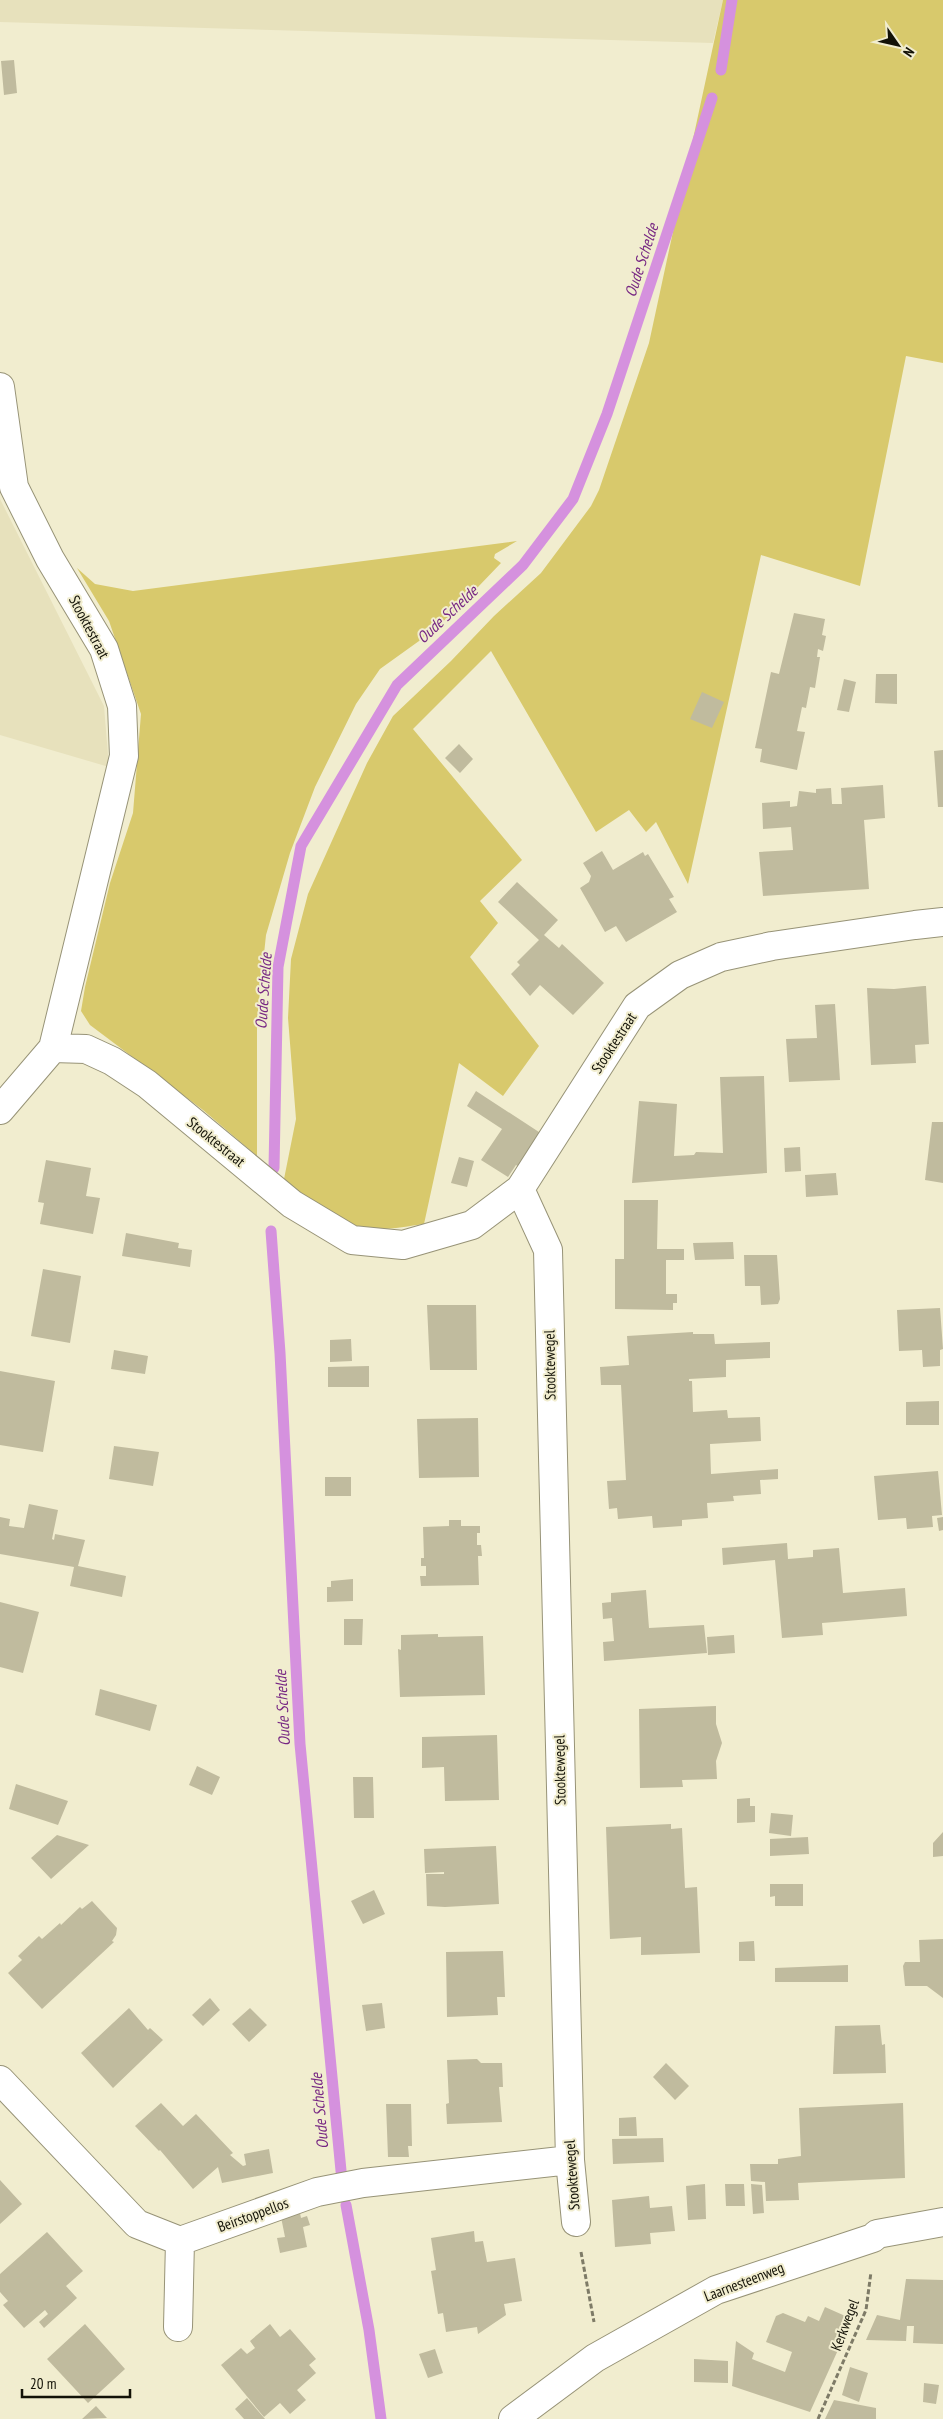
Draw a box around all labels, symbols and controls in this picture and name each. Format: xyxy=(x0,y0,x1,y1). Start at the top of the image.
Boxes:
north arrow xyxy=(873,20,923,70)
text: N xyxy=(899,44,918,60)
water label: Oude Schelde xyxy=(620,219,663,299)
water label: Oude Schelde xyxy=(412,580,483,647)
street label: Stooktestraat xyxy=(65,592,114,662)
water label: Oude Schelde xyxy=(250,951,276,1030)
street label: Stooktestraat xyxy=(587,1009,640,1077)
street label: Stooktestraat xyxy=(184,1113,249,1171)
street label: Stooktewegel xyxy=(539,1329,560,1400)
water label: Oude Schelde xyxy=(270,1668,294,1747)
street label: Stooktewegel xyxy=(549,1734,570,1805)
water label: Oude Schelde xyxy=(306,2071,332,2150)
street label: Stooktewegel xyxy=(560,2139,583,2211)
street label: Beirstoppellos xyxy=(215,2193,291,2236)
street label: Laarnesteenweg xyxy=(701,2258,786,2305)
street label: Kerkwegel xyxy=(826,2296,863,2353)
scale bar xyxy=(22,2366,130,2398)
text: 20 m xyxy=(30,2374,56,2393)

